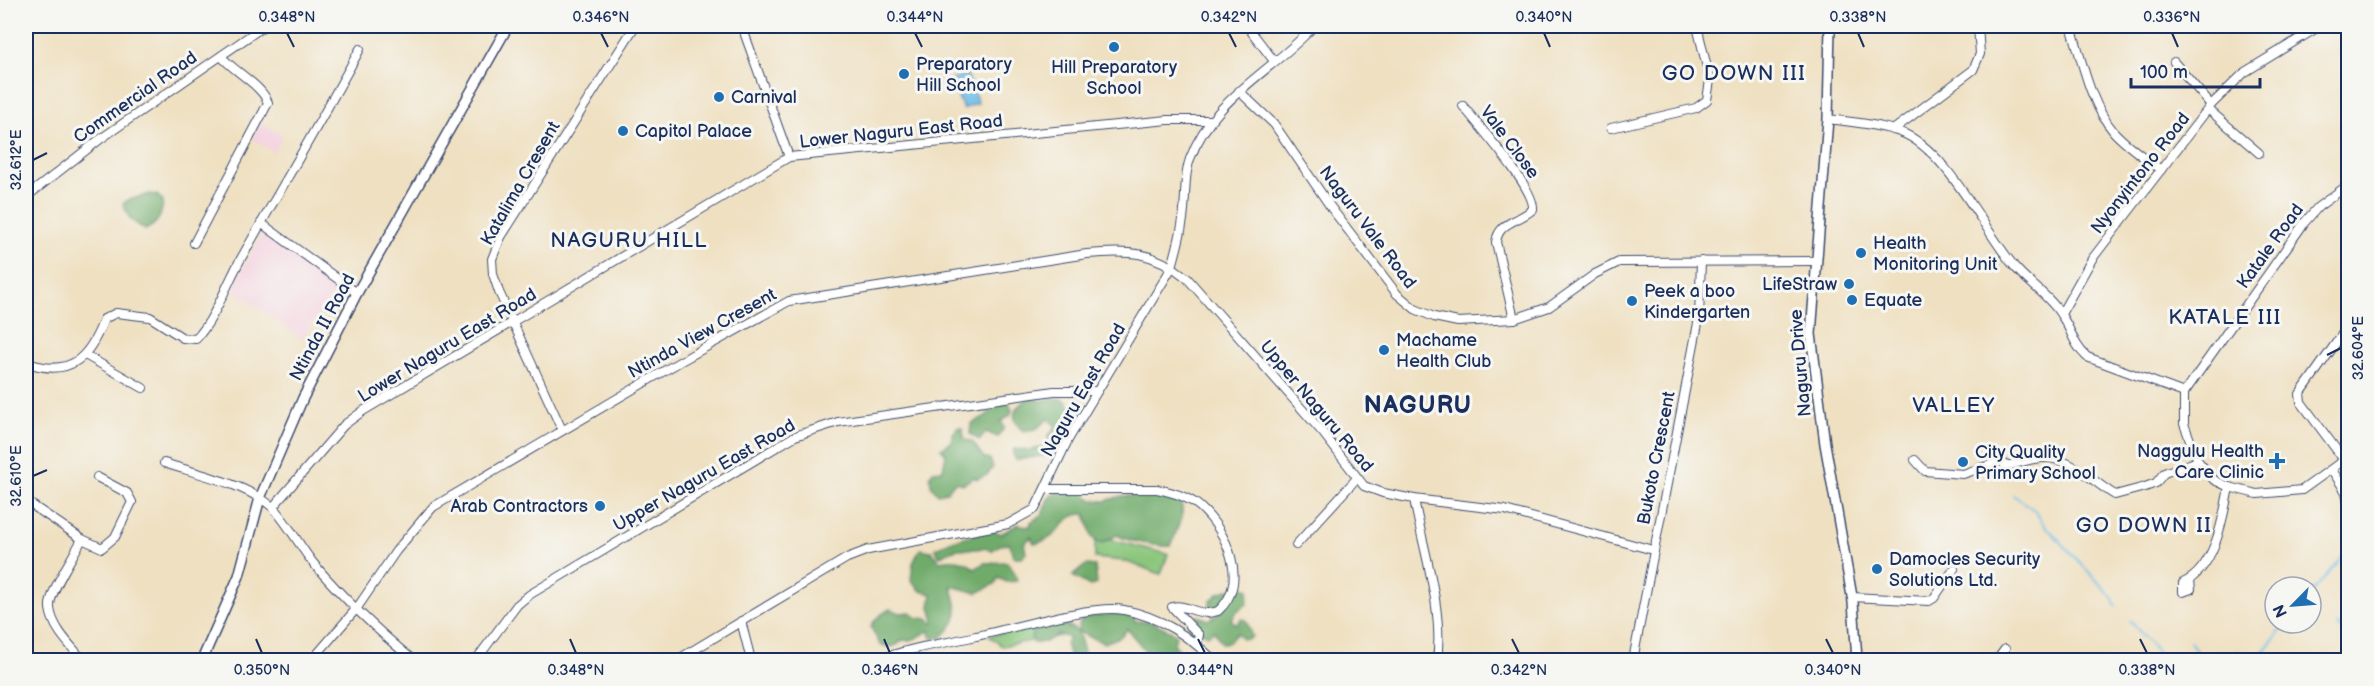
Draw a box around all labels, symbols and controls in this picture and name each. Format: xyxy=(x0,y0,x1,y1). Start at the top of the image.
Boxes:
text: 0.348°N xyxy=(258,8,316,27)
text: 0.346°N xyxy=(572,8,630,27)
text: 0.344°N xyxy=(887,8,943,27)
text: 0.342°N xyxy=(1201,8,1257,27)
text: 0.340°N xyxy=(1515,8,1573,27)
text: 0.338°N xyxy=(1829,8,1887,27)
text: 0.336°N xyxy=(2143,8,2201,27)
marker: Hill Preparatory School xyxy=(1107,40,1121,54)
street label: Commercial Road xyxy=(69,47,201,148)
scale bar xyxy=(2131,51,2260,89)
place label: Preparatory Hill School xyxy=(916,54,1013,96)
place label: Hill Preparatory School xyxy=(1051,57,1178,99)
district label: GO DOWN III xyxy=(1662,61,1806,86)
text: 100 m xyxy=(2140,62,2188,83)
marker: Preparatory Hill School xyxy=(897,67,911,81)
place label: Carnival xyxy=(731,87,797,108)
marker: Carnival xyxy=(712,90,726,104)
street label: Vale Close xyxy=(1475,102,1544,183)
street label: Nyonyintono Road xyxy=(2087,109,2194,238)
street label: Lower Naguru East Road xyxy=(798,110,1004,153)
street label: Katalima Cresent xyxy=(476,117,565,249)
place label: Capitol Palace xyxy=(635,121,752,142)
marker: Capitol Palace xyxy=(616,124,630,138)
text: 32.612°E xyxy=(7,129,26,191)
street label: Naguru Vale Road xyxy=(1315,162,1420,293)
street label: Katale Road xyxy=(2233,200,2308,293)
district label: NAGURU HILL xyxy=(550,228,708,253)
place label: Health Monitoring Unit xyxy=(1873,233,1998,275)
marker: Health Monitoring Unit xyxy=(1854,246,1868,260)
street label: Ntinda II Road xyxy=(285,270,359,384)
place label: LifeStraw xyxy=(1762,274,1837,295)
marker: LifeStraw xyxy=(1842,277,1856,291)
place label: Peek a boo Kindergarten xyxy=(1644,281,1750,323)
street label: Lower Naguru East Road xyxy=(354,284,540,407)
street label: Ntinda View Cresent xyxy=(625,284,780,383)
place label: Equate xyxy=(1864,290,1923,311)
marker: Equate xyxy=(1845,293,1859,307)
marker: Peek a boo Kindergarten xyxy=(1625,294,1639,308)
district label: KATALE III xyxy=(2168,305,2282,330)
street label: Naguru Drive xyxy=(1785,308,1816,418)
text: 32.604°E xyxy=(2349,316,2368,380)
street label: Naguru East Road xyxy=(1037,320,1130,461)
place label: Machame Health Club xyxy=(1396,330,1491,372)
street label: Upper Naguru Road xyxy=(1255,336,1378,476)
marker: Machame Health Club xyxy=(1377,343,1391,357)
street label: Bukoto Crescent xyxy=(1633,389,1680,527)
district label: NAGURU xyxy=(1364,391,1472,420)
district label: VALLEY xyxy=(1912,393,1996,418)
street label: Upper Naguru East Road xyxy=(610,415,799,536)
place label: Naggulu Health Care Clinic xyxy=(2137,441,2264,483)
place label: City Quality Primary School xyxy=(1975,442,2096,484)
text: 32.610°E xyxy=(7,445,26,507)
marker: Naggulu Health Care Clinic xyxy=(2268,452,2286,470)
marker: City Quality Primary School xyxy=(1956,455,1970,469)
place label: Arab Contractors xyxy=(450,496,588,517)
marker: Arab Contractors xyxy=(593,499,607,513)
district label: GO DOWN II xyxy=(2076,513,2212,538)
place label: Damocles Security Solutions Ltd. xyxy=(1889,549,2041,591)
marker: Damocles Security Solutions Ltd. xyxy=(1870,562,1884,576)
north arrow xyxy=(2263,575,2323,635)
text: N xyxy=(2270,601,2292,620)
text: 0.350°N xyxy=(234,661,290,680)
text: 0.348°N xyxy=(547,661,605,680)
text: 0.346°N xyxy=(861,661,919,680)
text: 0.344°N xyxy=(1177,661,1233,680)
text: 0.342°N xyxy=(1491,661,1547,680)
text: 0.340°N xyxy=(1804,661,1862,680)
text: 0.338°N xyxy=(2118,661,2176,680)

